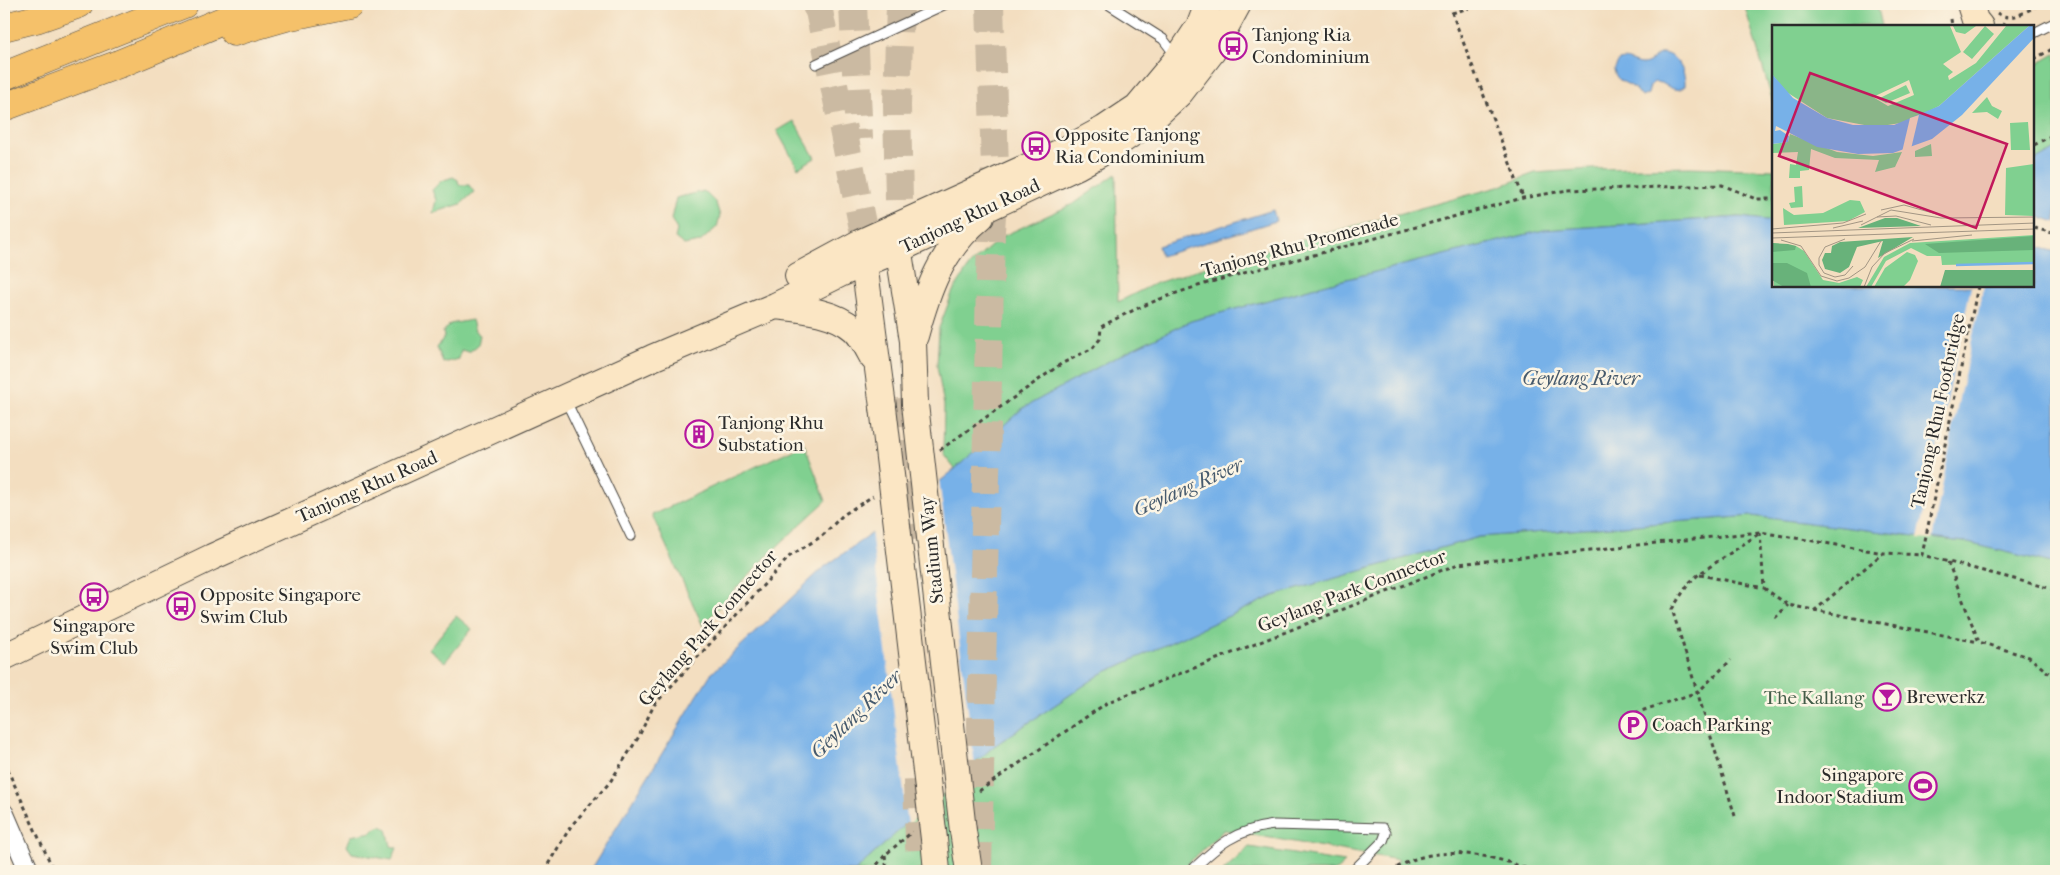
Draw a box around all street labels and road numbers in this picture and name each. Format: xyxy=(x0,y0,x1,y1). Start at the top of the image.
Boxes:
street label: Tanjong Rhu Road xyxy=(897,174,1044,258)
street label: Tanjong Rhu Promenade xyxy=(1199,208,1401,282)
street label: Tanjong Rhu Footbridge xyxy=(1907,311,1969,511)
street label: Tanjong Rhu Road xyxy=(293,446,441,528)
street label: Stadium Way xyxy=(915,494,949,605)
street label: Geylang Park Connector xyxy=(634,545,783,711)
street label: Geylang Park Connector xyxy=(1255,545,1450,637)

